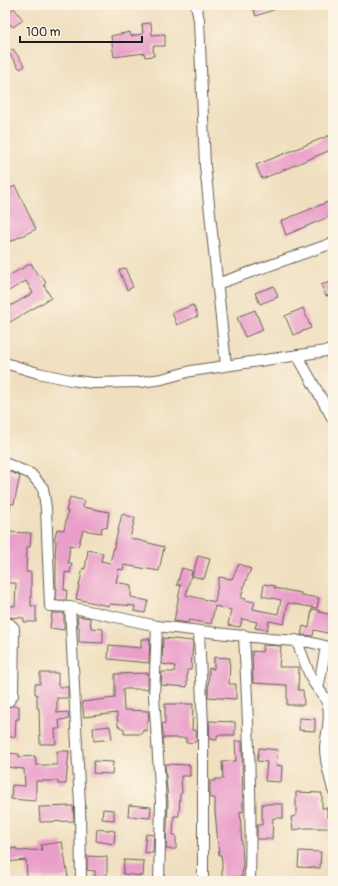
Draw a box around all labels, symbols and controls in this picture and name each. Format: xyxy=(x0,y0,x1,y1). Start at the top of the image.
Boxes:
scale bar xyxy=(20,18,142,44)
text: 100 m xyxy=(26,25,61,40)

